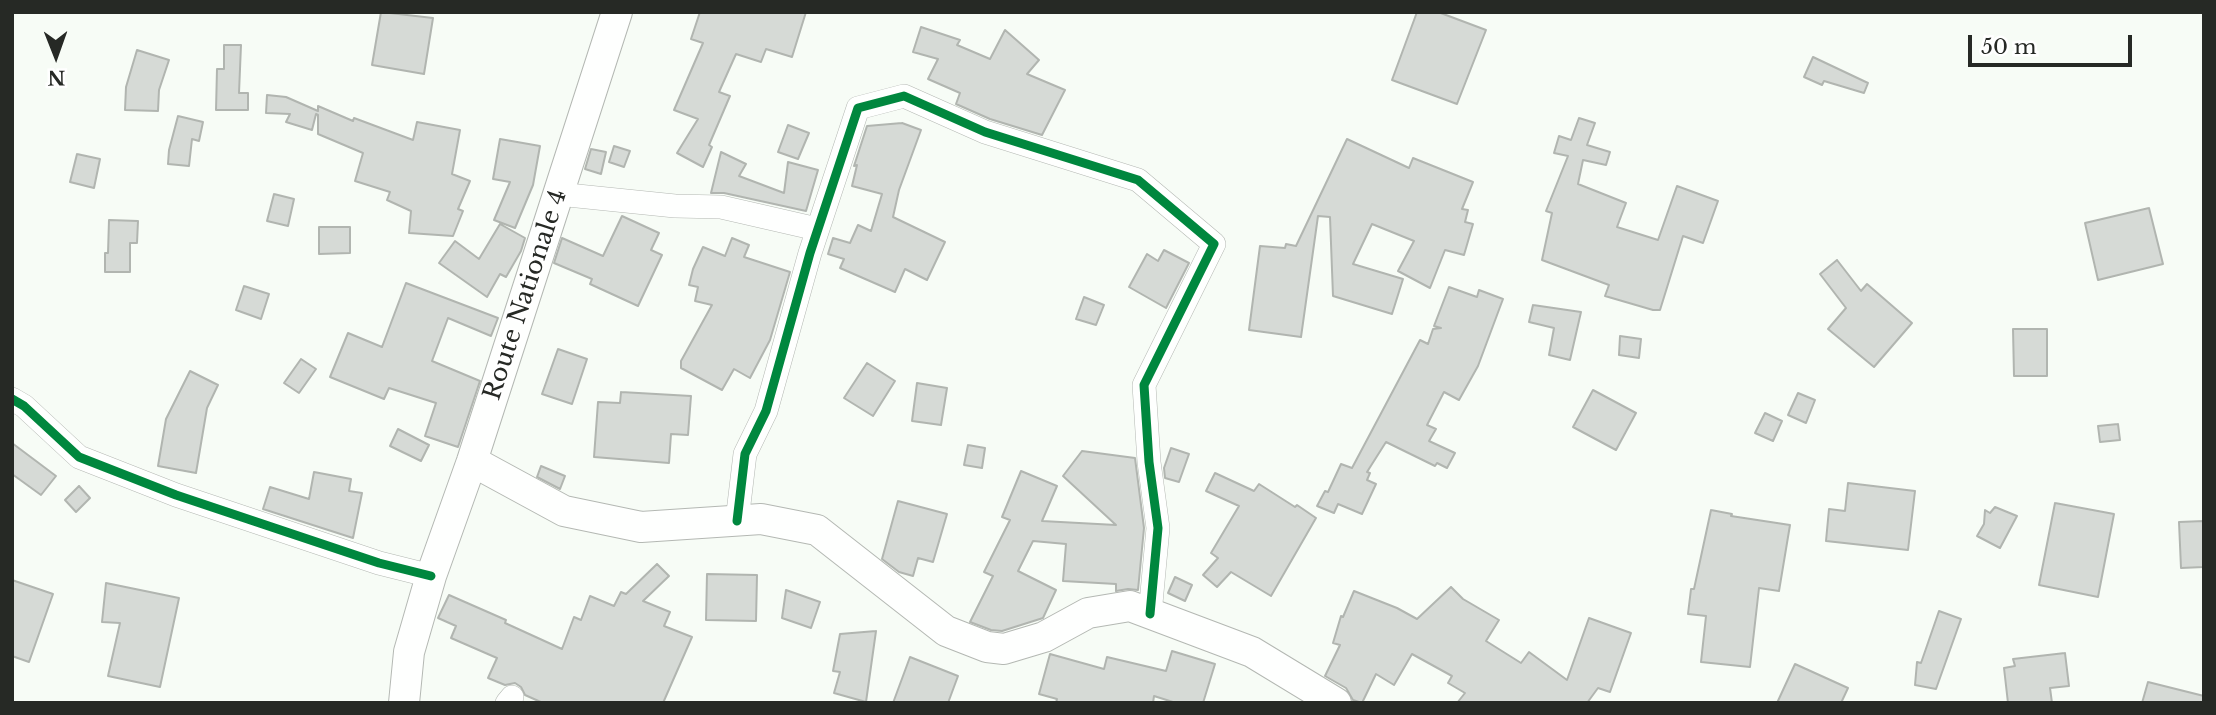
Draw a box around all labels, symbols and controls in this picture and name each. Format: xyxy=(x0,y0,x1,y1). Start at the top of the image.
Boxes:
north arrow xyxy=(21,21,91,91)
scale bar xyxy=(1971,21,2136,65)
text: 50 m xyxy=(1981,34,2036,60)
text: N xyxy=(47,66,66,89)
street label: Route Nationale 4 xyxy=(478,186,574,404)

